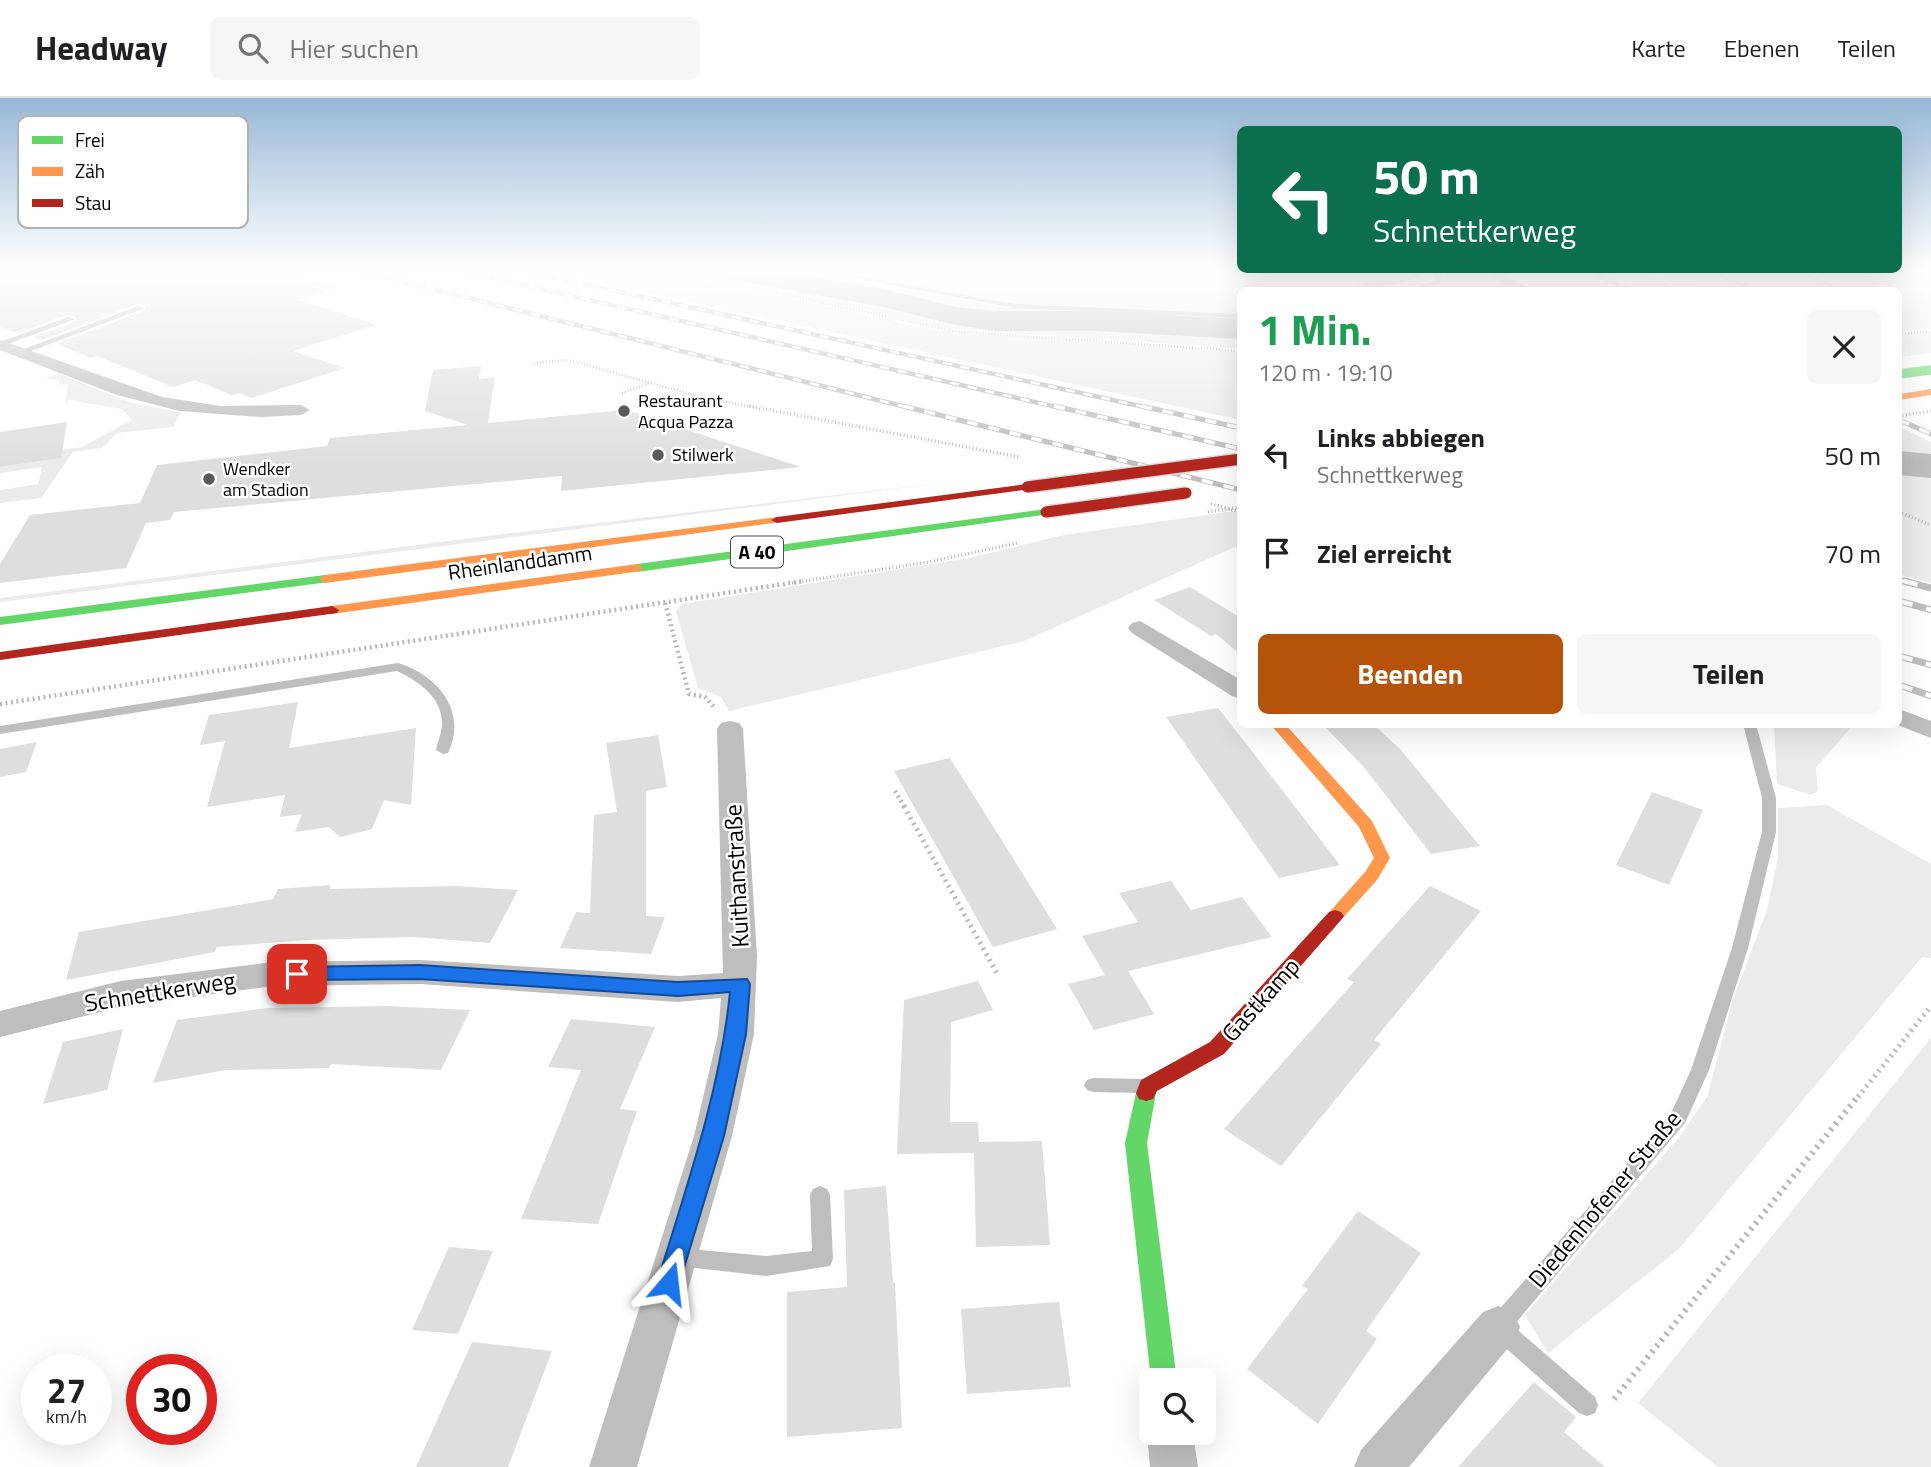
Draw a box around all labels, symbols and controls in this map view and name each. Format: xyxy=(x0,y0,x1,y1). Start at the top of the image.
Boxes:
search box xyxy=(210,17,700,80)
text: Headway xyxy=(35,23,168,73)
icon: search xyxy=(234,29,272,67)
text: Hier suchen xyxy=(290,29,419,68)
text: Karte xyxy=(1631,30,1686,66)
text: Ebenen xyxy=(1724,30,1800,66)
text: Teilen xyxy=(1838,30,1896,66)
legend xyxy=(18,116,248,228)
text: Frei xyxy=(75,125,105,154)
text: 50 m xyxy=(1373,138,1480,213)
icon: left xyxy=(1258,154,1349,245)
text: Zäh xyxy=(75,156,105,185)
text: Stau xyxy=(75,188,111,217)
text: Schnettkerweg xyxy=(1373,206,1576,254)
text: 1 Min. xyxy=(1258,297,1372,361)
button: close xyxy=(1807,310,1881,384)
text: 120 m · 19:10 xyxy=(1258,355,1393,390)
place label: Restaurant Acqua Pazza xyxy=(638,387,733,435)
marker: Restaurant Acqua Pazza xyxy=(616,403,632,419)
text: Links abbiegen xyxy=(1317,418,1485,457)
icon: left xyxy=(1258,436,1296,474)
text: 50 m xyxy=(1824,436,1881,475)
place label: Stilwerk xyxy=(672,441,734,468)
marker: Stilwerk xyxy=(650,447,666,463)
place label: Wendker am Stadion xyxy=(223,455,309,503)
text: Schnettkerweg xyxy=(1317,457,1463,492)
marker: Wendker am Stadion xyxy=(201,471,217,487)
icon: arrive xyxy=(1258,534,1296,572)
text: Ziel erreicht xyxy=(1317,534,1452,573)
text: 70 m xyxy=(1824,534,1881,573)
street label: Rheinlanddamm xyxy=(446,536,594,588)
road number: A 40 xyxy=(731,536,783,568)
button: Beenden xyxy=(1258,634,1563,714)
button: Teilen xyxy=(1577,634,1881,714)
street label: Kuithanstraße xyxy=(714,804,758,949)
pin xyxy=(267,944,327,1004)
street label: Gastkamp xyxy=(1213,949,1308,1049)
icon: arrive xyxy=(278,955,316,993)
street label: Schnettkerweg xyxy=(82,961,238,1021)
street label: Diedenhofener Straße xyxy=(1519,1102,1689,1295)
position arrow xyxy=(632,1246,706,1320)
speed limit sign: 30 xyxy=(126,1354,217,1445)
text: 27 xyxy=(47,1363,86,1417)
map controls xyxy=(1139,1368,1216,1445)
button: search xyxy=(1139,1368,1216,1445)
text: km/h xyxy=(46,1403,87,1430)

